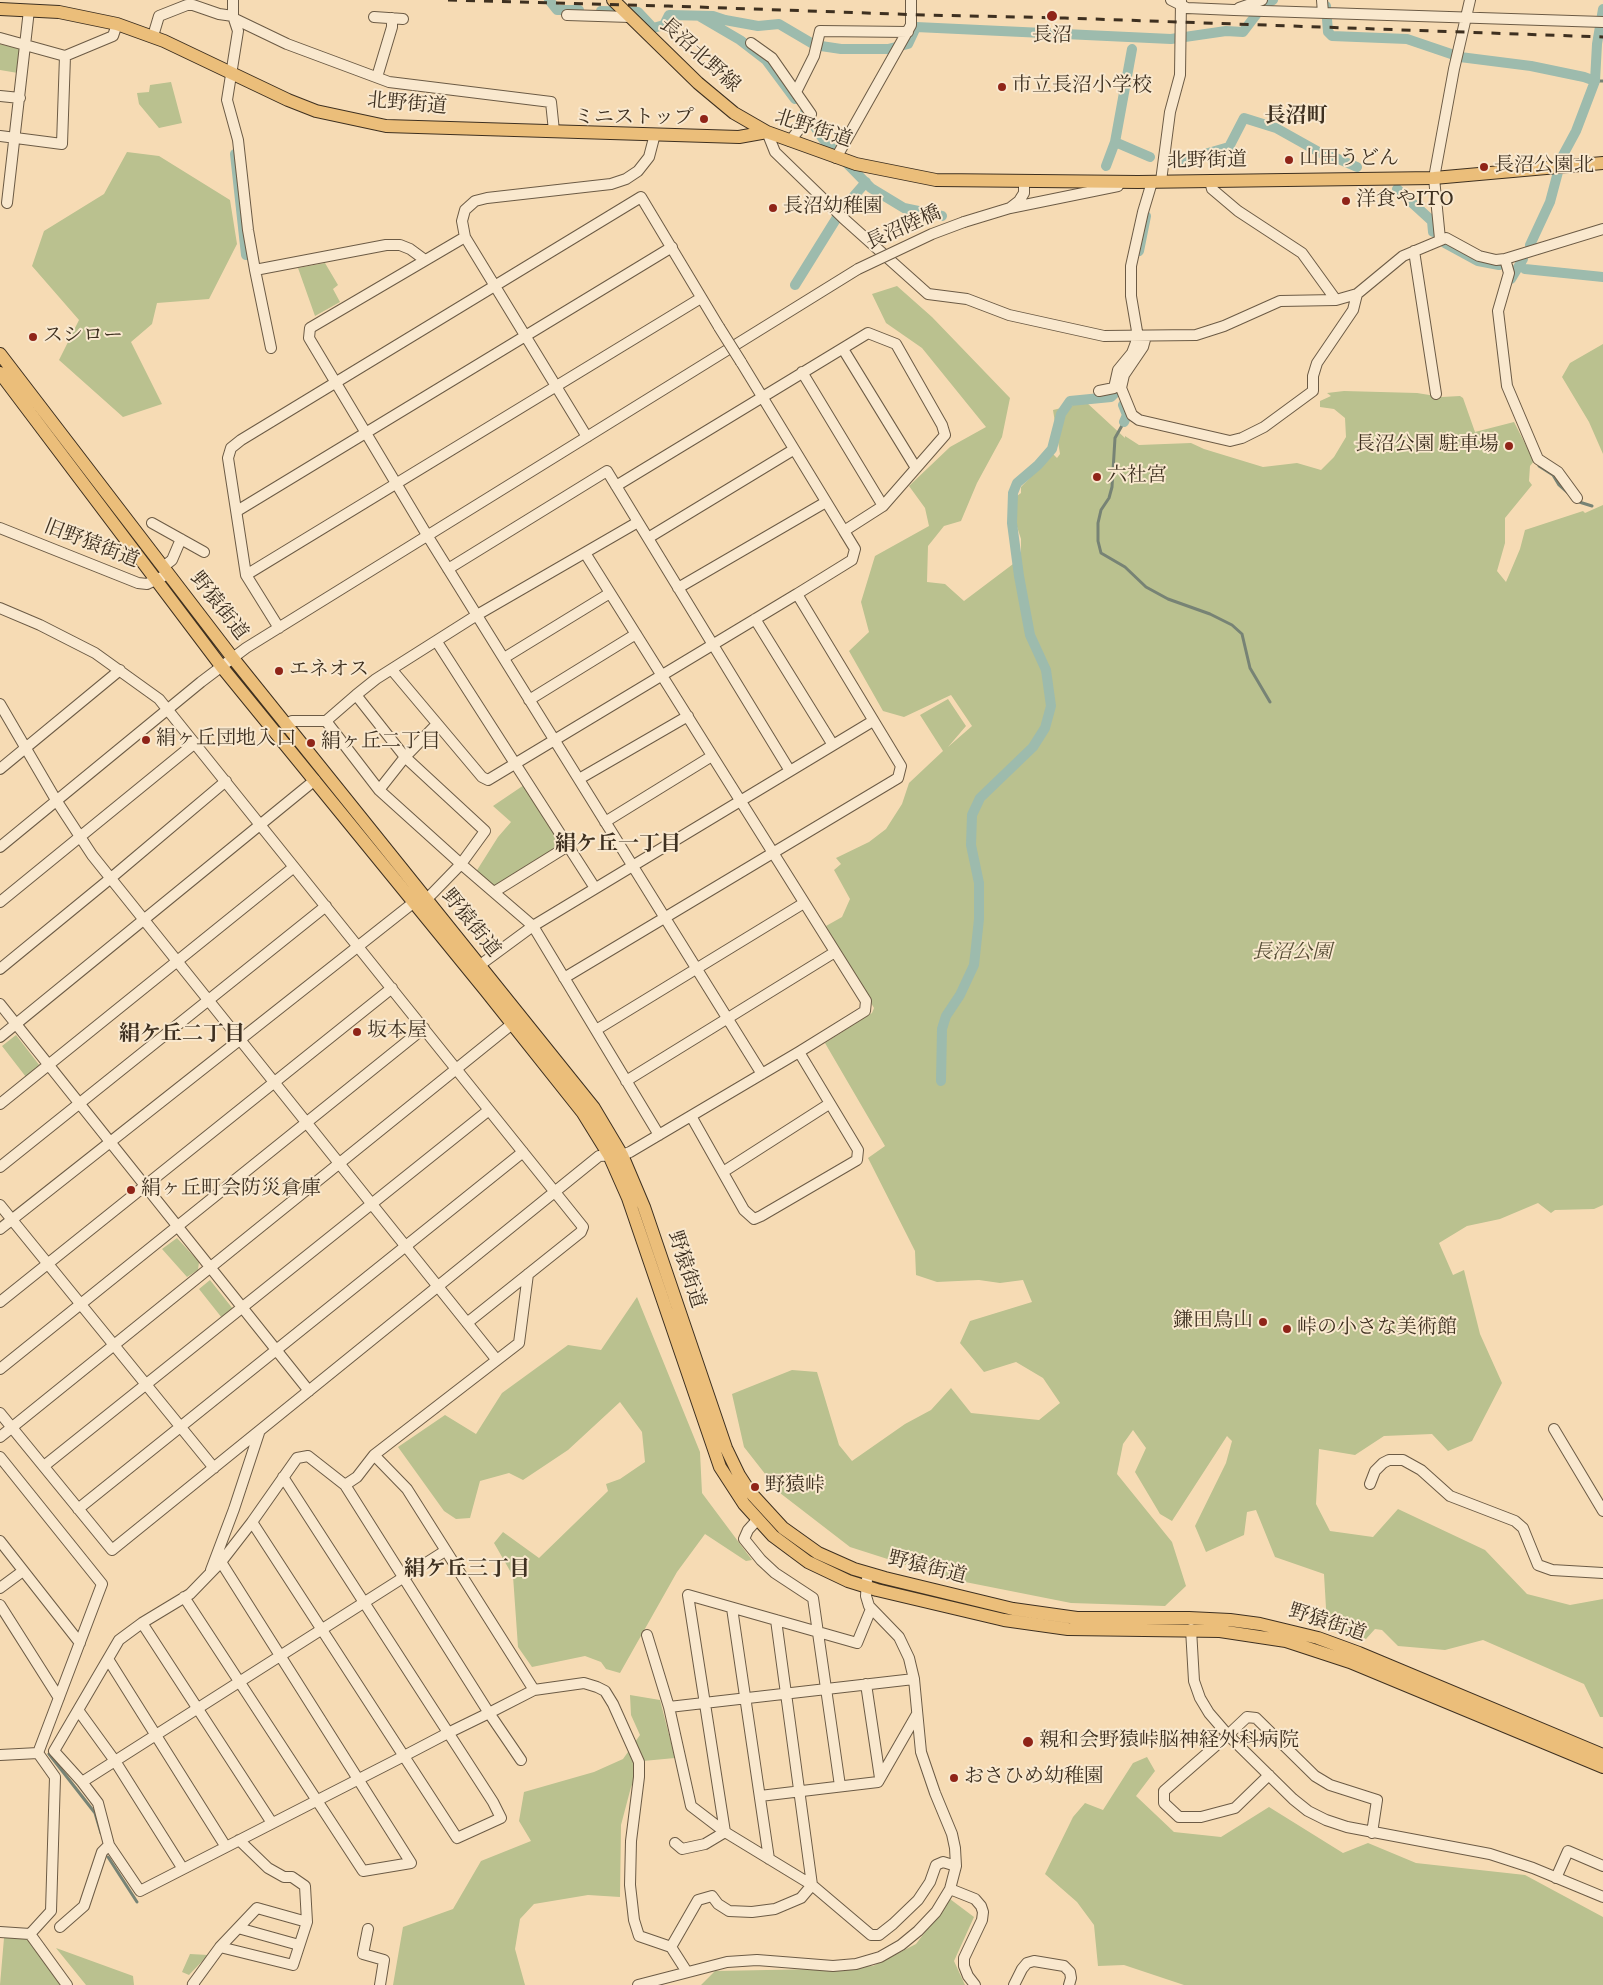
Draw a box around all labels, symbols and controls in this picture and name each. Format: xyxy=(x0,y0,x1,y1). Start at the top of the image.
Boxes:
marker: 長沼 xyxy=(1045,9,1059,23)
street label: 長沼北野線 xyxy=(654,14,744,98)
place label: 長沼 xyxy=(1032,25,1072,49)
place label: 市立長沼小学校 xyxy=(1012,75,1152,99)
marker: 市立長沼小学校 xyxy=(996,81,1008,93)
street label: 北野街道 xyxy=(366,90,448,120)
district label: 長沼町 xyxy=(1265,105,1327,131)
street label: 北野街道 xyxy=(771,106,855,154)
place label: ミニストップ xyxy=(574,107,694,131)
marker: ミニストップ xyxy=(698,113,710,125)
place label: 山田うどん xyxy=(1299,148,1399,172)
street label: 北野街道 xyxy=(1167,149,1247,175)
marker: 山田うどん xyxy=(1283,154,1295,166)
place label: 長沼公園北 xyxy=(1494,155,1594,179)
marker: 長沼公園北 xyxy=(1478,161,1490,173)
place label: 洋食やITO xyxy=(1356,189,1454,213)
marker: 洋食やITO xyxy=(1340,195,1352,207)
place label: 長沼幼稚園 xyxy=(783,196,883,220)
marker: 長沼幼稚園 xyxy=(767,202,779,214)
street label: 長沼陸橋 xyxy=(863,202,945,256)
place label: スシロー xyxy=(43,325,123,349)
marker: スシロー xyxy=(27,331,39,343)
place label: 長沼公園 駐車場 xyxy=(1355,434,1499,458)
marker: 長沼公園 駐車場 xyxy=(1503,440,1515,452)
place label: 六社宮 xyxy=(1107,465,1167,489)
marker: 六社宮 xyxy=(1091,471,1103,483)
street label: 旧野猿街道 xyxy=(40,516,142,574)
street label: 野猿街道 xyxy=(184,568,252,646)
place label: エネオス xyxy=(289,659,369,683)
marker: エネオス xyxy=(273,665,285,677)
place label: 絹ヶ丘団地入口 xyxy=(156,728,296,752)
place label: 絹ヶ丘二丁目 xyxy=(321,731,441,755)
marker: 絹ヶ丘団地入口 xyxy=(140,734,152,746)
marker: 絹ヶ丘二丁目 xyxy=(305,737,317,749)
district label: 絹ケ丘一丁目 xyxy=(555,833,681,859)
street label: 野猿街道 xyxy=(436,885,504,963)
park label: 長沼公園 xyxy=(1252,942,1332,966)
place label: 坂本屋 xyxy=(367,1020,427,1044)
district label: 絹ケ丘二丁目 xyxy=(119,1023,245,1049)
marker: 坂本屋 xyxy=(351,1026,363,1038)
place label: 絹ヶ丘町会防災倉庫 xyxy=(141,1178,321,1202)
marker: 絹ヶ丘町会防災倉庫 xyxy=(125,1184,137,1196)
street label: 野猿街道 xyxy=(661,1228,709,1312)
place label: 鎌田鳥山 xyxy=(1173,1310,1253,1334)
marker: 鎌田鳥山 xyxy=(1257,1316,1269,1328)
place label: 峠の小さな美術館 xyxy=(1297,1317,1457,1341)
marker: 峠の小さな美術館 xyxy=(1281,1323,1293,1335)
place label: 野猿峠 xyxy=(765,1475,825,1499)
marker: 野猿峠 xyxy=(749,1481,761,1493)
street label: 野猿街道 xyxy=(885,1548,969,1590)
district label: 絹ケ丘三丁目 xyxy=(404,1558,530,1584)
street label: 野猿街道 xyxy=(1285,1600,1369,1648)
place label: 親和会野猿峠脳神経外科病院 xyxy=(1039,1730,1299,1754)
marker: 親和会野猿峠脳神経外科病院 xyxy=(1021,1735,1035,1749)
place label: おさひめ幼稚園 xyxy=(964,1766,1104,1790)
marker: おさひめ幼稚園 xyxy=(948,1772,960,1784)

